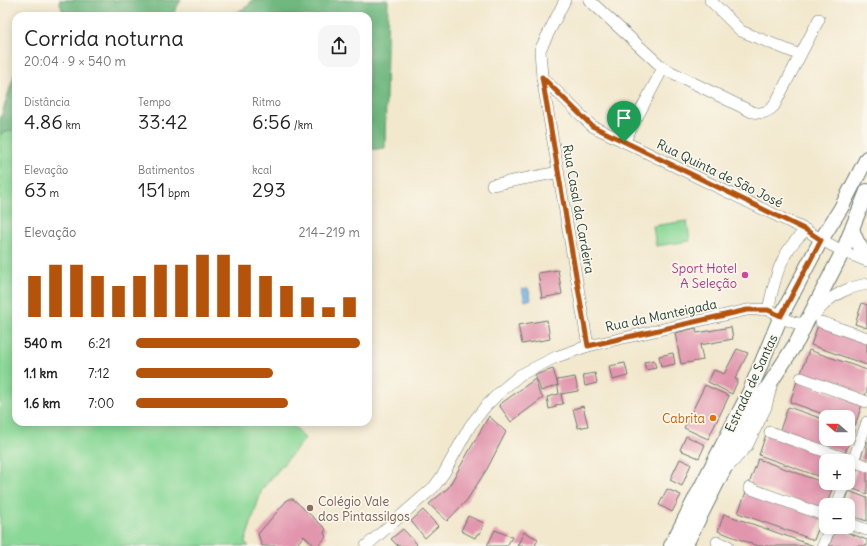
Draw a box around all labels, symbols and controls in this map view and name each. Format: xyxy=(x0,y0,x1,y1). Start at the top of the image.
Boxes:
text: Corrida noturna xyxy=(24,24,184,52)
button: share xyxy=(318,25,360,67)
text: 20:04 · 9 × 540 m xyxy=(24,53,126,70)
text: Distância xyxy=(24,95,70,109)
text: Tempo xyxy=(138,95,171,109)
text: Ritmo xyxy=(252,95,281,109)
pin xyxy=(607,101,641,142)
icon: arrive xyxy=(613,107,635,129)
text: 4.86 xyxy=(24,109,63,134)
text: 33:42 xyxy=(138,109,188,134)
text: 6:56 xyxy=(252,109,291,134)
text: km xyxy=(63,118,81,132)
text: /km xyxy=(291,118,313,132)
street label: Rua Quinta de São José xyxy=(654,135,786,211)
street label: Rua Casal da Cardeira xyxy=(559,143,598,275)
text: Elevação xyxy=(24,163,68,177)
text: Batimentos xyxy=(138,163,194,177)
text: kcal xyxy=(252,163,272,177)
text: 63 xyxy=(24,177,47,202)
text: 151 xyxy=(138,177,165,202)
text: 293 xyxy=(252,177,286,202)
text: m xyxy=(47,186,59,200)
text: bpm xyxy=(165,186,190,200)
text: Elevação xyxy=(24,224,76,241)
text: 214–219 m xyxy=(299,224,360,241)
place label: Sport Hotel A Seleção xyxy=(672,260,737,292)
marker: Sport Hotel A Seleção xyxy=(740,270,750,280)
street label: Rua da Manteigada xyxy=(604,295,718,336)
street label: Estrada de Santas xyxy=(721,331,782,435)
text: 540 m xyxy=(24,335,62,352)
text: 6:21 xyxy=(88,335,111,352)
text: 1.1 km xyxy=(24,365,58,382)
text: 7:12 xyxy=(88,365,110,382)
text: 1.6 km xyxy=(24,395,60,412)
text: 7:00 xyxy=(88,395,114,412)
place label: Cabrita xyxy=(662,410,705,427)
north arrow xyxy=(819,410,855,446)
map controls xyxy=(819,410,855,534)
marker: Cabrita xyxy=(708,413,718,423)
button: + xyxy=(819,454,855,490)
place label: Colégio Vale dos Pintassilgos xyxy=(318,493,410,525)
button: − xyxy=(819,498,855,534)
marker: Colégio Vale dos Pintassilgos xyxy=(305,503,315,513)

